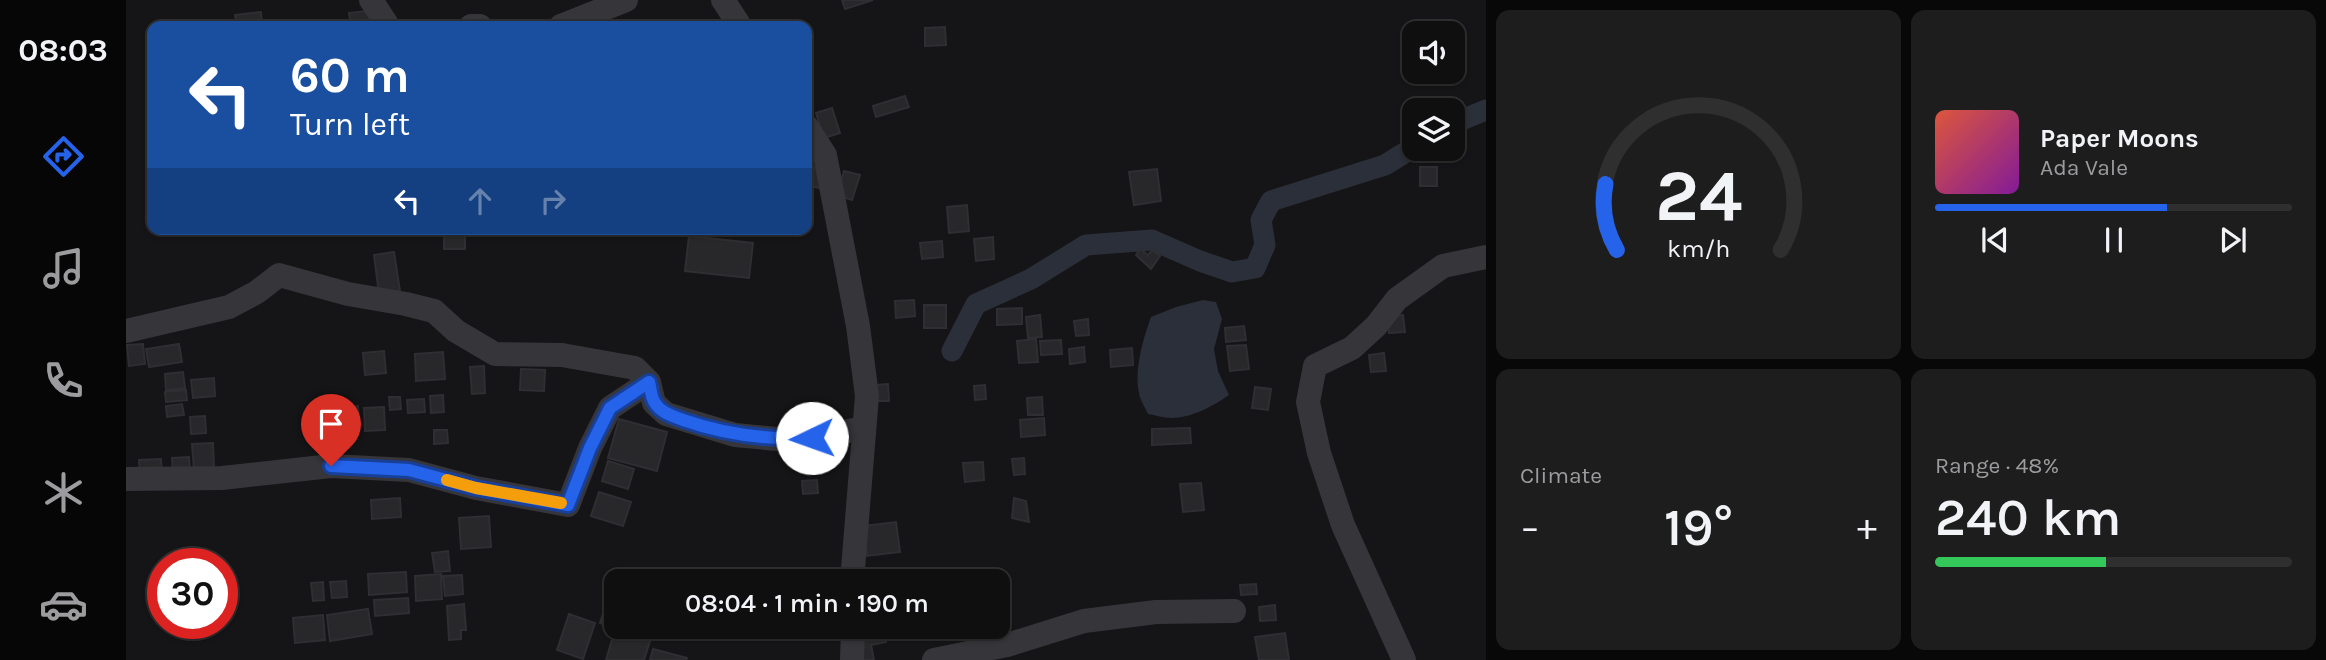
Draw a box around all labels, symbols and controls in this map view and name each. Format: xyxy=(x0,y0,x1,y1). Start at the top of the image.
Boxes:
map controls xyxy=(1402,21,1465,161)
button: sound xyxy=(1402,21,1465,84)
text: 08:03 xyxy=(18,32,108,69)
text: 60 m xyxy=(290,47,410,104)
icon: left xyxy=(175,49,266,140)
button: layers xyxy=(1402,98,1465,161)
text: Turn left xyxy=(290,106,410,143)
text: Paper Moons xyxy=(2040,123,2199,154)
icon: directions xyxy=(39,132,88,181)
text: 24 xyxy=(1655,154,1742,239)
text: Ada Vale xyxy=(2040,154,2128,181)
icon: left xyxy=(388,182,426,220)
icon: ahead xyxy=(461,182,499,220)
icon: right xyxy=(534,182,572,220)
icon: previous xyxy=(1976,221,2014,259)
icon: pause xyxy=(2095,221,2133,259)
icon: next xyxy=(2214,221,2252,259)
text: km/h xyxy=(1667,234,1730,263)
icon: music xyxy=(39,244,88,293)
icon: phone xyxy=(39,356,88,405)
pin xyxy=(301,394,361,466)
position arrow xyxy=(775,401,849,475)
icon: arrive xyxy=(312,405,350,443)
text: Range · 48% xyxy=(1935,452,2059,479)
text: Climate xyxy=(1520,462,1602,489)
icon: climate xyxy=(39,468,88,517)
text: 240 km xyxy=(1935,487,2121,548)
text: 19° xyxy=(1664,497,1733,558)
text: − xyxy=(1520,505,1540,550)
text: + xyxy=(1857,505,1877,550)
speed limit sign: 30 xyxy=(147,548,238,639)
icon: car xyxy=(39,580,88,629)
text: 08:04 · 1 min · 190 m xyxy=(685,588,929,619)

